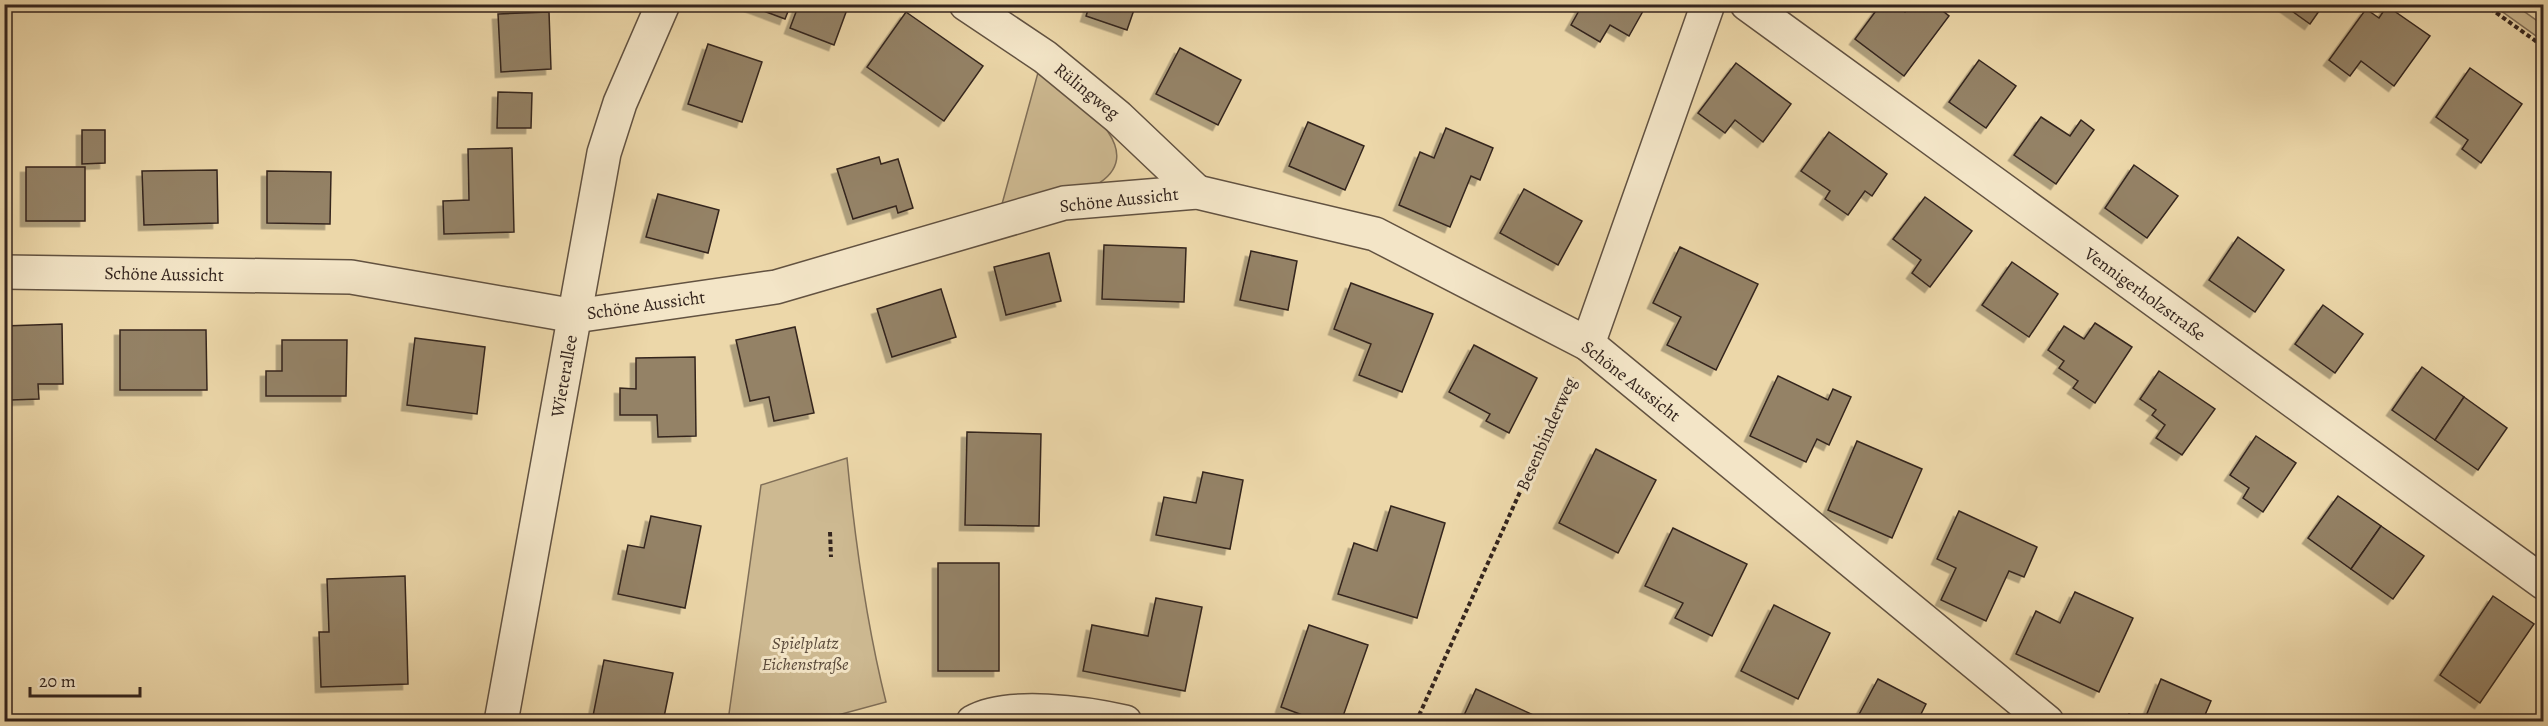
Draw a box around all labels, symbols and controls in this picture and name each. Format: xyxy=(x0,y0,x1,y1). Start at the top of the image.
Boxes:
street label: Rülingweg xyxy=(1049,57,1125,125)
street label: Schöne Aussicht xyxy=(1058,182,1180,218)
street label: Vennigerholzstraße xyxy=(2079,241,2211,346)
street label: Schöne Aussicht xyxy=(104,261,224,287)
street label: Schöne Aussicht xyxy=(585,285,707,325)
street label: Wieterallee xyxy=(545,333,583,420)
street label: Schöne Aussicht xyxy=(1577,335,1686,427)
street label: Besenbinderweg xyxy=(1510,373,1582,495)
park label: Spielplatz Eichenstraße xyxy=(762,631,849,676)
scale bar xyxy=(30,660,140,698)
text: 20 m xyxy=(39,669,76,693)

